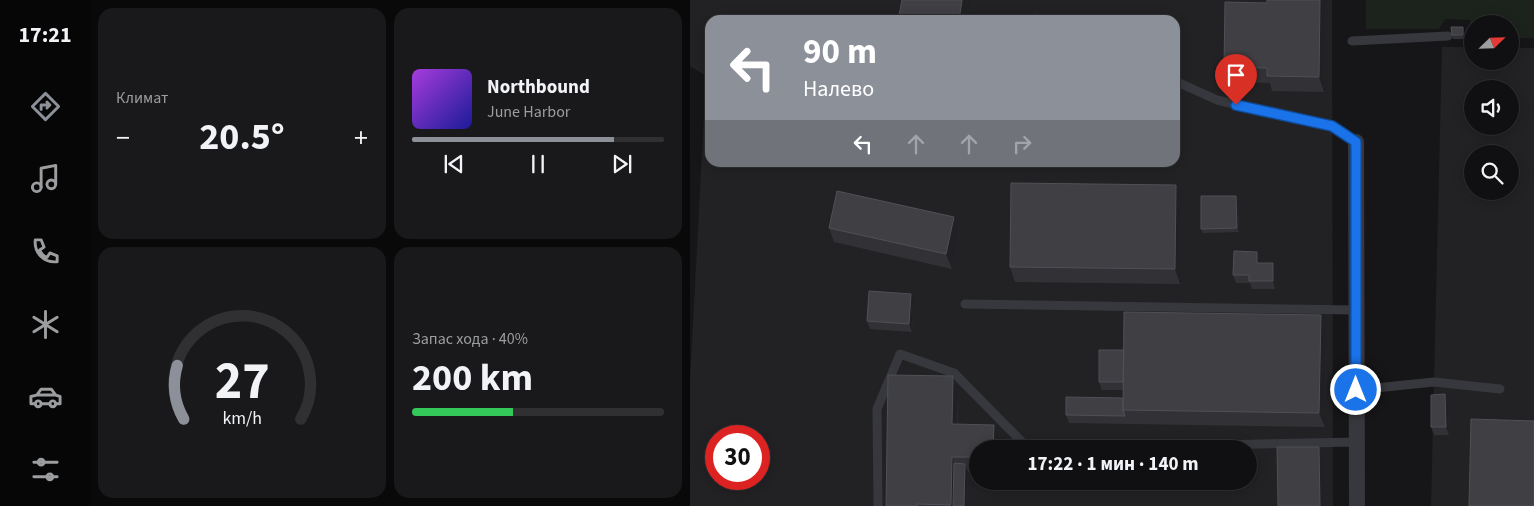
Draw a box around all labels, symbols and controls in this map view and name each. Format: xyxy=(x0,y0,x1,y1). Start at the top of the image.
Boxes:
north arrow xyxy=(1464,15,1519,70)
map controls xyxy=(1464,15,1519,200)
text: 17:21 xyxy=(18,19,72,51)
text: 90 m xyxy=(803,27,877,77)
icon: left xyxy=(720,35,785,100)
pin xyxy=(1215,54,1257,105)
icon: arrive xyxy=(1222,61,1250,89)
text: Налево xyxy=(803,73,874,105)
text: Northbound xyxy=(487,74,590,101)
button: sound xyxy=(1464,80,1519,135)
text: Климат xyxy=(116,87,168,109)
icon: directions xyxy=(28,89,63,124)
text: June Harbor xyxy=(487,101,570,123)
text: 20.5° xyxy=(199,110,285,164)
text: − xyxy=(116,118,130,158)
text: + xyxy=(354,118,368,158)
icon: left xyxy=(849,130,877,158)
icon: ahead xyxy=(902,130,930,158)
icon: ahead xyxy=(955,130,983,158)
icon: right xyxy=(1008,130,1036,158)
button: search xyxy=(1464,145,1519,200)
icon: previous xyxy=(440,150,468,178)
icon: pause xyxy=(524,150,552,178)
icon: next xyxy=(608,150,636,178)
icon: music xyxy=(28,161,63,196)
icon: phone xyxy=(28,234,63,269)
icon: climate xyxy=(28,307,63,342)
text: Запас хода · 40% xyxy=(412,328,528,350)
text: 27 xyxy=(215,345,269,419)
text: 200 km xyxy=(412,351,533,405)
position arrow xyxy=(1329,363,1381,415)
icon: car xyxy=(28,379,63,414)
text: km/h xyxy=(222,406,262,431)
speed limit sign: 30 xyxy=(705,425,770,490)
text: 17:22 · 1 мин · 140 m xyxy=(1027,451,1199,478)
icon: filters xyxy=(28,452,63,487)

